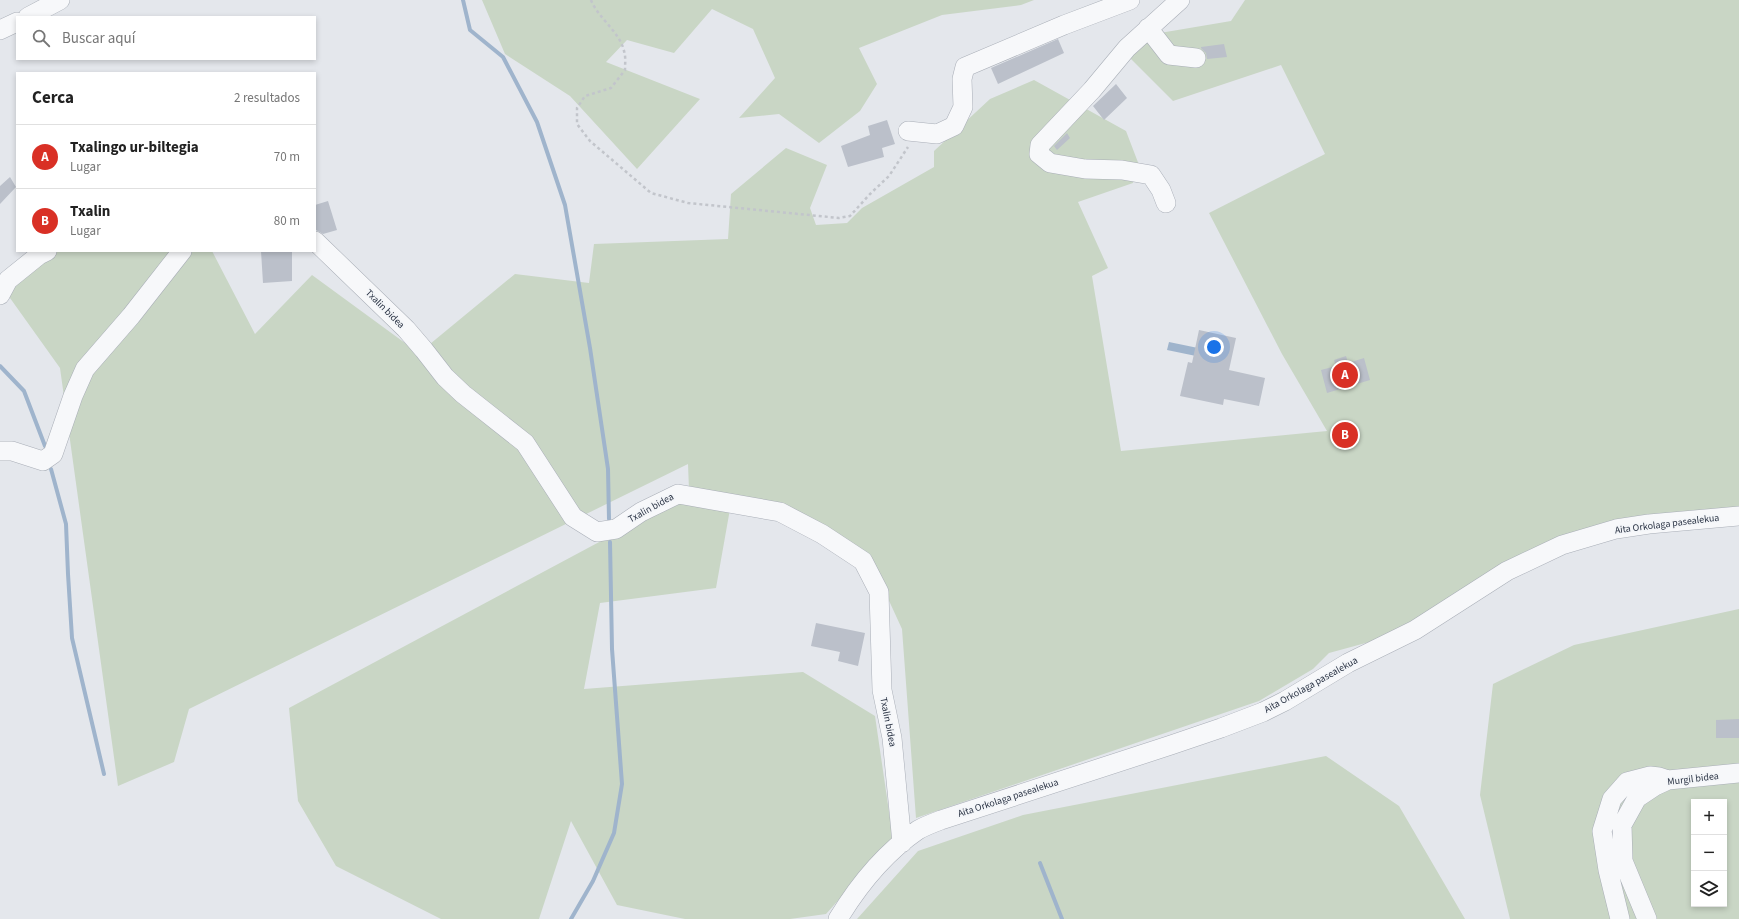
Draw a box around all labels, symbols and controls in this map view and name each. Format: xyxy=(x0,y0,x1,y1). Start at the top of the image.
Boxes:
search box xyxy=(16,16,316,60)
icon: search xyxy=(30,27,52,49)
text: Buscar aquí xyxy=(62,28,135,49)
text: Cerca xyxy=(32,86,74,110)
text: 2 resultados xyxy=(234,89,300,107)
text: Txalingo ur-biltegia xyxy=(70,137,199,158)
text: A xyxy=(41,148,49,166)
text: 70 m xyxy=(274,148,300,166)
text: Lugar xyxy=(70,158,101,176)
text: Txalin xyxy=(70,201,110,222)
text: B xyxy=(41,212,49,230)
text: 80 m xyxy=(274,212,300,230)
text: Lugar xyxy=(70,222,101,240)
street label: Txalin bidea xyxy=(362,286,408,332)
your location xyxy=(1204,337,1224,357)
pin: A xyxy=(1332,360,1358,390)
pin: B xyxy=(1332,420,1358,450)
street label: Txalin bidea xyxy=(626,490,676,526)
street label: Aita Orkolaga pasealekua xyxy=(1614,511,1720,537)
street label: Aita Orkolaga pasealekua xyxy=(1262,653,1360,717)
street label: Txalin bidea xyxy=(876,696,900,748)
street label: Murgil bidea xyxy=(1667,769,1719,789)
street label: Aita Orkolaga pasealekua xyxy=(956,775,1060,821)
map controls xyxy=(1691,799,1727,907)
button: + xyxy=(1691,799,1727,835)
button: − xyxy=(1691,835,1727,871)
button: layers xyxy=(1691,871,1727,907)

